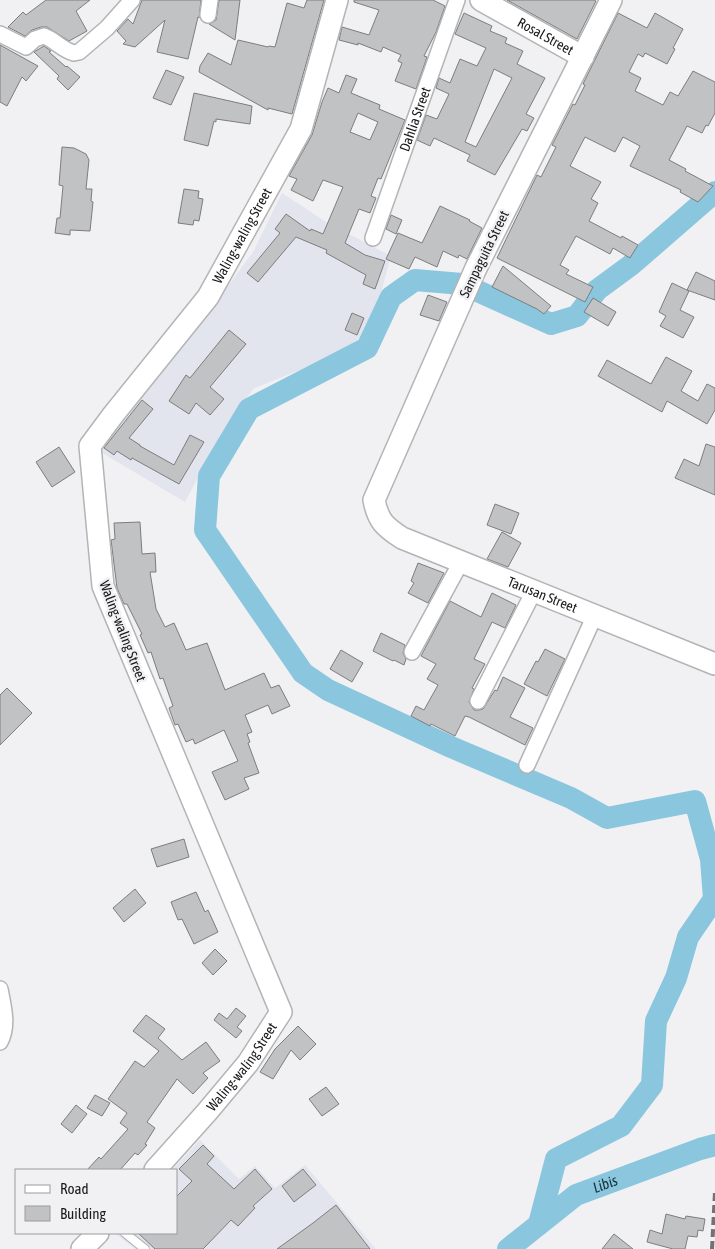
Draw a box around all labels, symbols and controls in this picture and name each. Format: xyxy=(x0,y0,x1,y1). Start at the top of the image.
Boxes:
street label: Rosal Street xyxy=(515,14,576,58)
street label: Dahlia Street xyxy=(396,85,434,154)
street label: Waling-waling Street xyxy=(209,185,275,286)
street label: Sampaguita Street xyxy=(456,208,512,300)
street label: Tarusan Street xyxy=(505,573,580,616)
street label: Waling-waling Street xyxy=(96,578,150,684)
street label: Waling-waling Street xyxy=(203,1020,280,1114)
legend xyxy=(15,1169,178,1234)
water label: Libis xyxy=(590,1171,620,1196)
text: Road xyxy=(60,1180,89,1197)
text: Building xyxy=(60,1205,106,1222)

